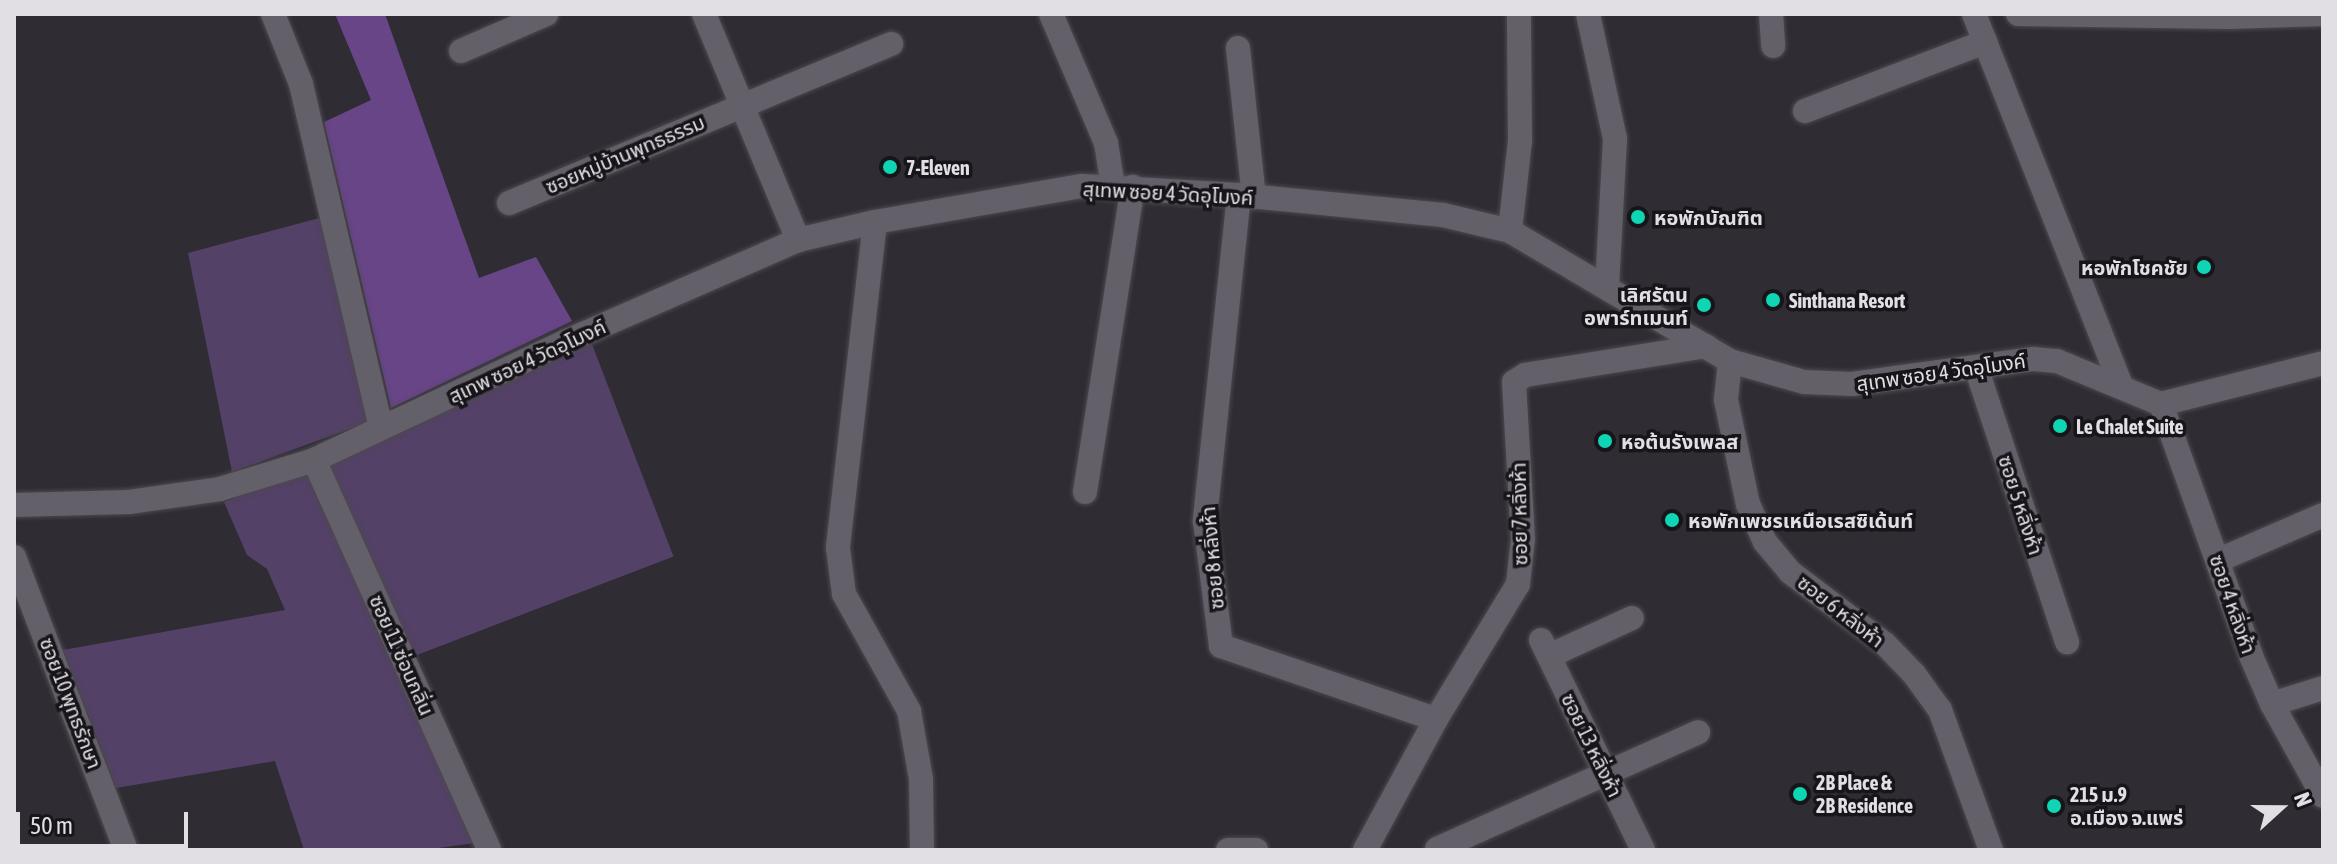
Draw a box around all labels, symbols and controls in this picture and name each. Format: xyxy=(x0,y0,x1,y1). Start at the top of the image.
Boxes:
street label: ซอยหมู่บ้านพุทธธรรม xyxy=(542,110,708,198)
place label: 7-Eleven xyxy=(906,155,970,179)
marker: 7-Eleven xyxy=(881,158,899,176)
street label: สุเทพ ซอย 4 วัดอุโมงค์ xyxy=(1082,177,1254,209)
place label: หอพักบัณฑิต xyxy=(1654,205,1763,229)
marker: หอพักบัณฑิต xyxy=(1629,208,1647,226)
place label: หอพักโชคชัย xyxy=(2081,255,2188,279)
marker: หอพักโชคชัย xyxy=(2195,258,2213,276)
place label: เลิศรัตน อพาร์ทเมนท์ xyxy=(1584,282,1688,329)
place label: Sinthana Resort xyxy=(1789,288,1905,312)
marker: Sinthana Resort xyxy=(1764,291,1782,309)
marker: เลิศรัตน อพาร์ทเมนท์ xyxy=(1695,296,1713,314)
street label: สุเทพ ซอย 4 วัดอุโมงค์ xyxy=(445,314,609,408)
street label: สุเทพ ซอย 4 วัดอุโมงค์ xyxy=(1855,348,2027,396)
place label: Le Chalet Suite xyxy=(2076,414,2184,438)
marker: Le Chalet Suite xyxy=(2051,417,2069,435)
place label: หอต้นรังเพลส xyxy=(1621,429,1738,453)
marker: หอต้นรังเพลส xyxy=(1596,432,1614,450)
street label: ซอย 5 หลิ่งห้า xyxy=(1994,452,2048,558)
street label: ซอย 7 หลิ่งห้า xyxy=(1506,462,1532,566)
street label: ซอย 8 หลิ่งห้า xyxy=(1196,506,1228,610)
place label: หอพักเพชรเหนือเรสซิเด้นท์ xyxy=(1688,508,1913,532)
marker: หอพักเพชรเหนือเรสซิเด้นท์ xyxy=(1663,511,1681,529)
street label: ซอย 4 หลิ่งห้า xyxy=(2205,551,2261,657)
street label: ซอย 6 หลิ่งห้า xyxy=(1793,570,1889,652)
street label: ซอย 11 ซ่อนกลิ่น xyxy=(365,591,439,719)
street label: ซอย 10 พุทธรักษา xyxy=(35,634,107,772)
street label: ซอย 13 หลิ่งห้า xyxy=(1557,689,1627,801)
north arrow xyxy=(2241,768,2321,848)
place label: 2B Place & 2B Residence xyxy=(1816,770,1913,817)
place label: 215 ม.9 อ.เมือง จ.แพร่ xyxy=(2070,782,2183,829)
marker: 2B Place & 2B Residence xyxy=(1791,785,1809,803)
text: N xyxy=(2289,789,2318,810)
scale bar xyxy=(20,796,192,846)
marker: 215 ม.9 อ.เมือง จ.แพร่ xyxy=(2045,797,2063,815)
text: 50 m xyxy=(30,812,73,839)

